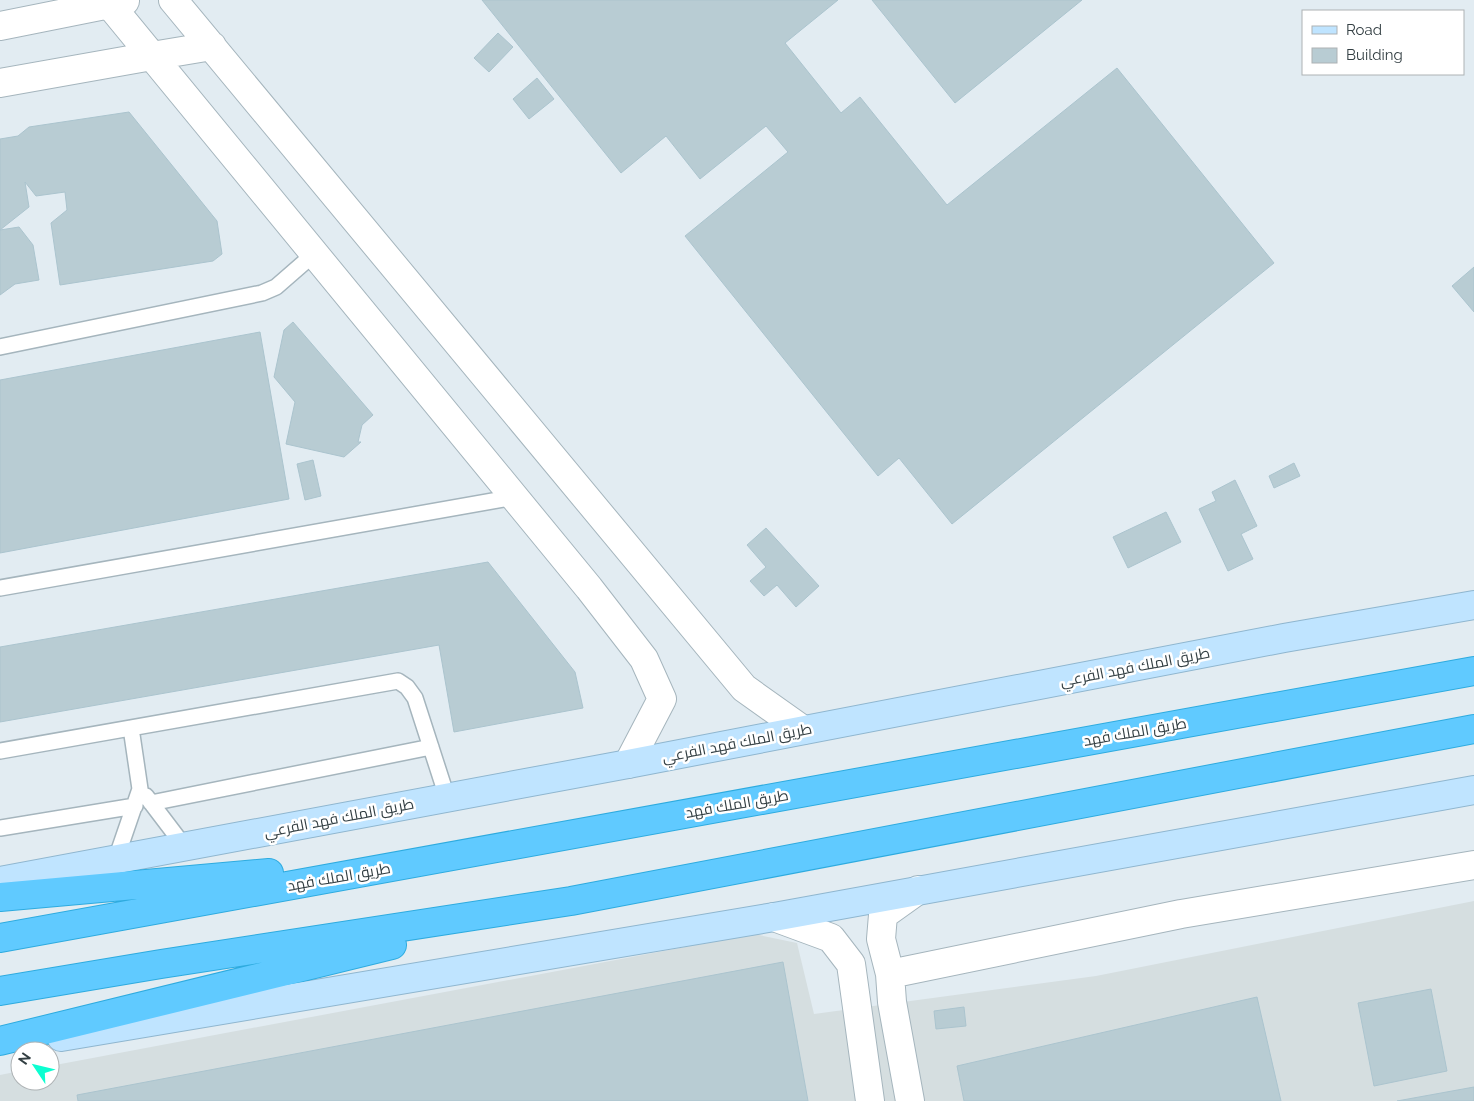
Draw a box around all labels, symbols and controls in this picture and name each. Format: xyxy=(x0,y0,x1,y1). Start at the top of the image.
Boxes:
legend xyxy=(1302,10,1464,75)
text: Road xyxy=(1346,21,1382,39)
text: Building xyxy=(1346,46,1403,64)
street label: طريق الملك فهد الفرعي xyxy=(1059,644,1212,693)
street label: طريق الملك فهد xyxy=(1082,714,1188,751)
street label: طريق الملك فهد الفرعي xyxy=(661,720,814,769)
street label: طريق الملك فهد xyxy=(684,786,790,823)
street label: طريق الملك فهد الفرعي xyxy=(263,795,416,844)
street label: طريق الملك فهد xyxy=(286,859,392,896)
north arrow xyxy=(10,1041,60,1091)
text: N xyxy=(15,1050,34,1068)

